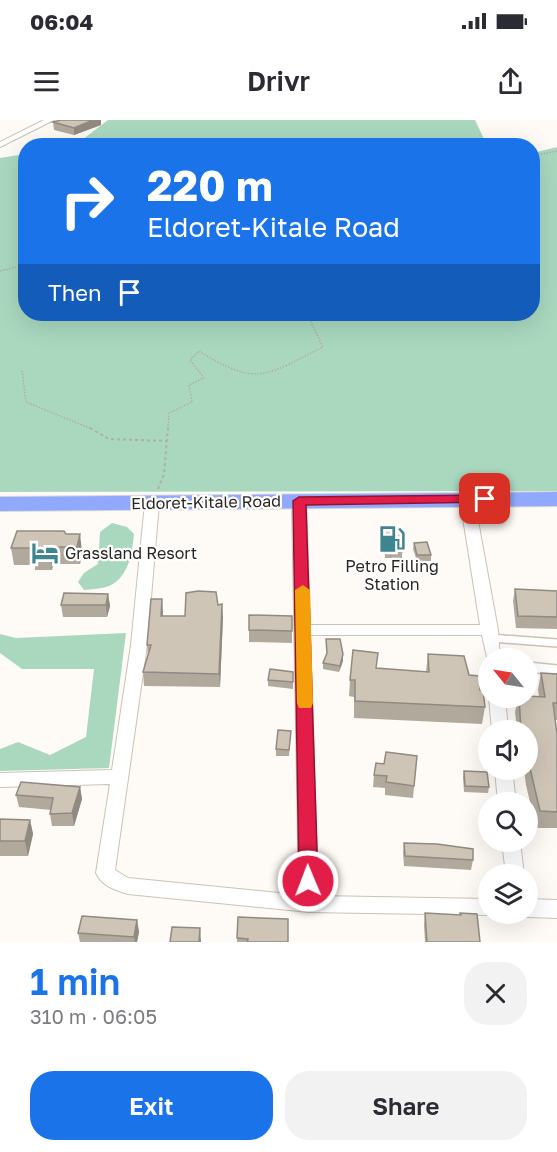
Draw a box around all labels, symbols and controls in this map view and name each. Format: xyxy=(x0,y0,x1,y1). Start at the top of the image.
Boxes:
text: 06:04 xyxy=(30,8,93,35)
icon: menu xyxy=(30,65,63,98)
text: Drivr xyxy=(247,65,310,97)
icon: share xyxy=(494,65,527,98)
text: 220 m xyxy=(147,160,273,210)
icon: right xyxy=(48,162,126,240)
text: Eldoret-Kitale Road xyxy=(147,211,400,243)
icon: arrive xyxy=(113,276,146,309)
text: Then xyxy=(48,279,101,306)
pin xyxy=(459,473,510,524)
icon: arrive xyxy=(468,482,501,515)
street label: Eldoret-Kitale Road xyxy=(131,491,281,513)
fuel station icon: Petro Filling Station xyxy=(377,524,407,554)
hotel icon: Grassland Resort xyxy=(30,538,60,568)
place label: Grassland Resort xyxy=(65,543,197,563)
place label: Petro Filling Station xyxy=(345,556,439,594)
north arrow xyxy=(478,648,538,708)
map controls xyxy=(478,648,538,924)
button: sound xyxy=(478,720,538,780)
button: search xyxy=(478,792,538,852)
position arrow xyxy=(276,849,340,913)
button: layers xyxy=(478,864,538,924)
text: 1 min xyxy=(30,960,120,1003)
button: close xyxy=(464,962,527,1025)
text: 310 m · 06:05 xyxy=(30,1004,157,1028)
button: Exit xyxy=(30,1071,273,1140)
button: Share xyxy=(285,1071,527,1140)

